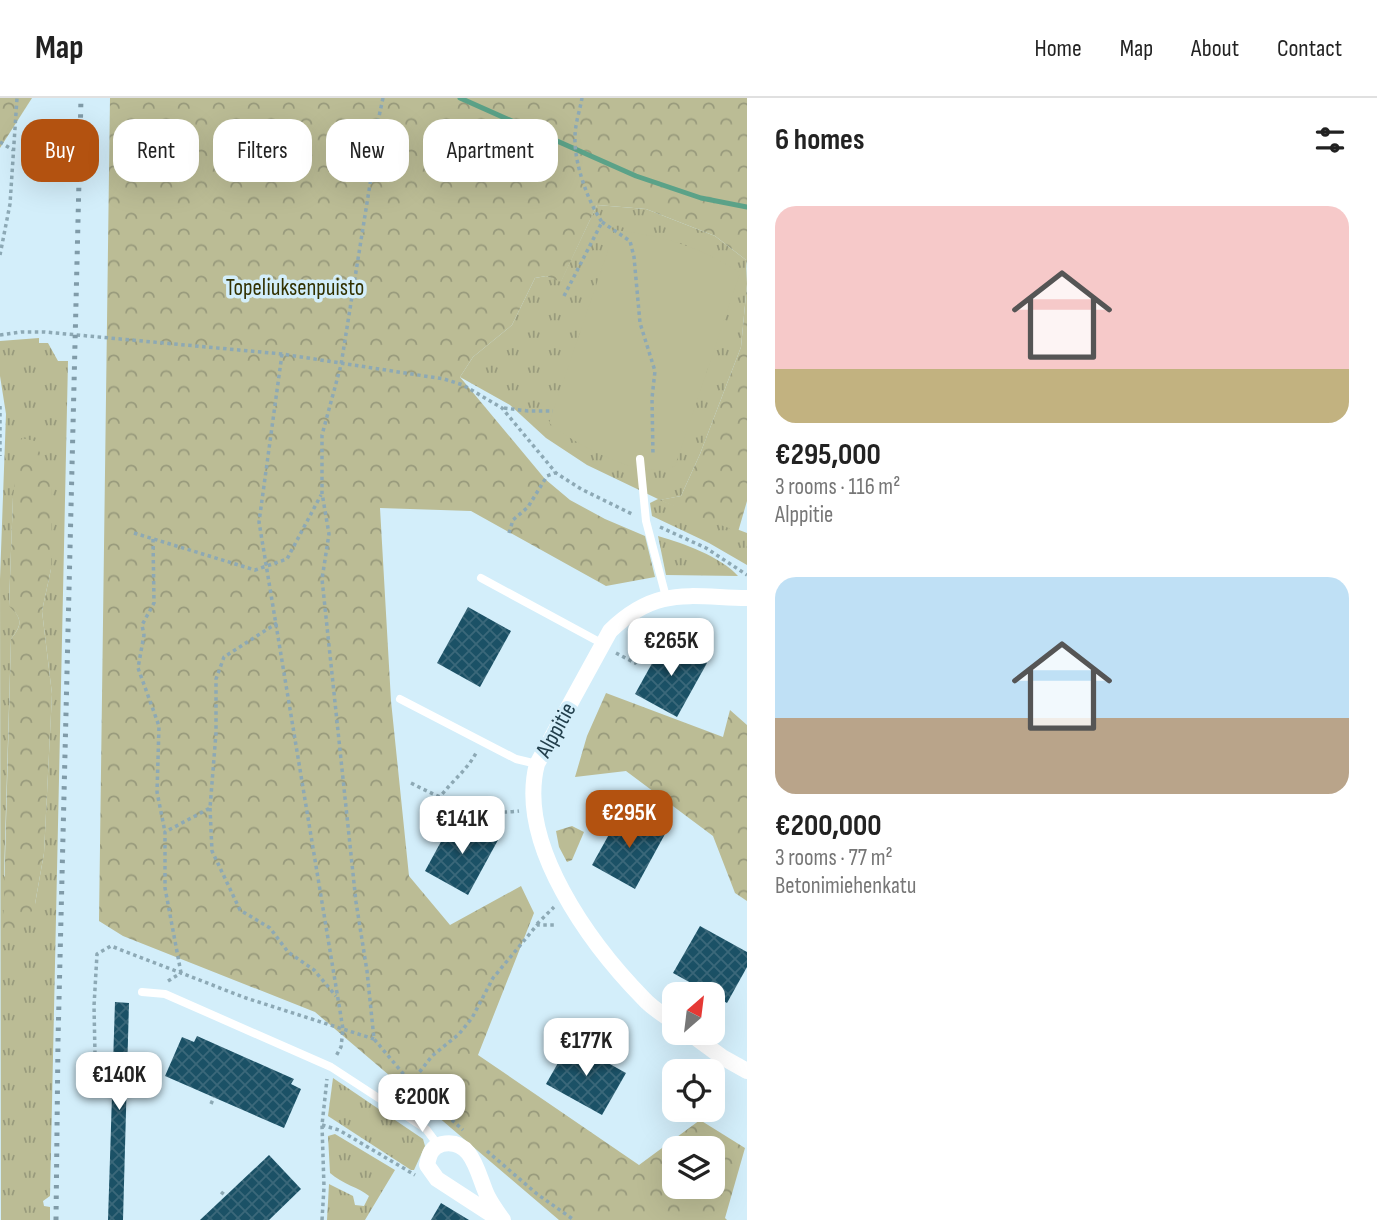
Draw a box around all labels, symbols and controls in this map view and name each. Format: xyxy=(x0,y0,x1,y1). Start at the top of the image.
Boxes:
text: Map xyxy=(35,28,84,68)
text: Home xyxy=(1034,34,1082,63)
text: Map xyxy=(1120,34,1153,63)
text: About xyxy=(1191,34,1239,63)
text: Contact xyxy=(1277,34,1342,63)
chip: Buy xyxy=(21,119,99,182)
chip: Rent xyxy=(113,119,199,182)
chip: Filters xyxy=(213,119,312,182)
chip: New xyxy=(326,119,409,182)
chip: Apartment xyxy=(423,119,558,182)
icon: filters xyxy=(1311,121,1349,159)
text: 6 homes xyxy=(775,122,864,158)
icon: home xyxy=(999,252,1125,378)
park label: Topeliuksenpuisto xyxy=(226,274,364,302)
text: €295,000 xyxy=(775,437,881,473)
text: 3 rooms · 116 m² xyxy=(775,473,900,501)
text: Alppitie xyxy=(775,501,833,529)
pin: €265K xyxy=(622,618,720,678)
icon: home xyxy=(999,623,1125,749)
text: €265K xyxy=(644,627,698,655)
street label: Alppitie xyxy=(529,698,582,763)
pin: €295K xyxy=(580,790,678,850)
pin: €141K xyxy=(413,796,511,856)
text: €295K xyxy=(602,799,656,827)
text: €141K xyxy=(436,805,488,833)
text: €200,000 xyxy=(775,808,881,844)
text: 3 rooms · 77 m² xyxy=(775,844,893,872)
text: Betonimiehenkatu xyxy=(775,872,916,900)
north arrow xyxy=(662,982,724,1045)
map controls xyxy=(662,982,725,1199)
pin: €177K xyxy=(537,1018,635,1078)
text: €177K xyxy=(560,1027,612,1055)
pin: €140K xyxy=(70,1052,168,1112)
button: locate xyxy=(662,1059,725,1122)
text: €140K xyxy=(92,1061,146,1089)
pin: €200K xyxy=(373,1074,471,1134)
text: €200K xyxy=(394,1083,450,1111)
button: layers xyxy=(662,1136,725,1199)

